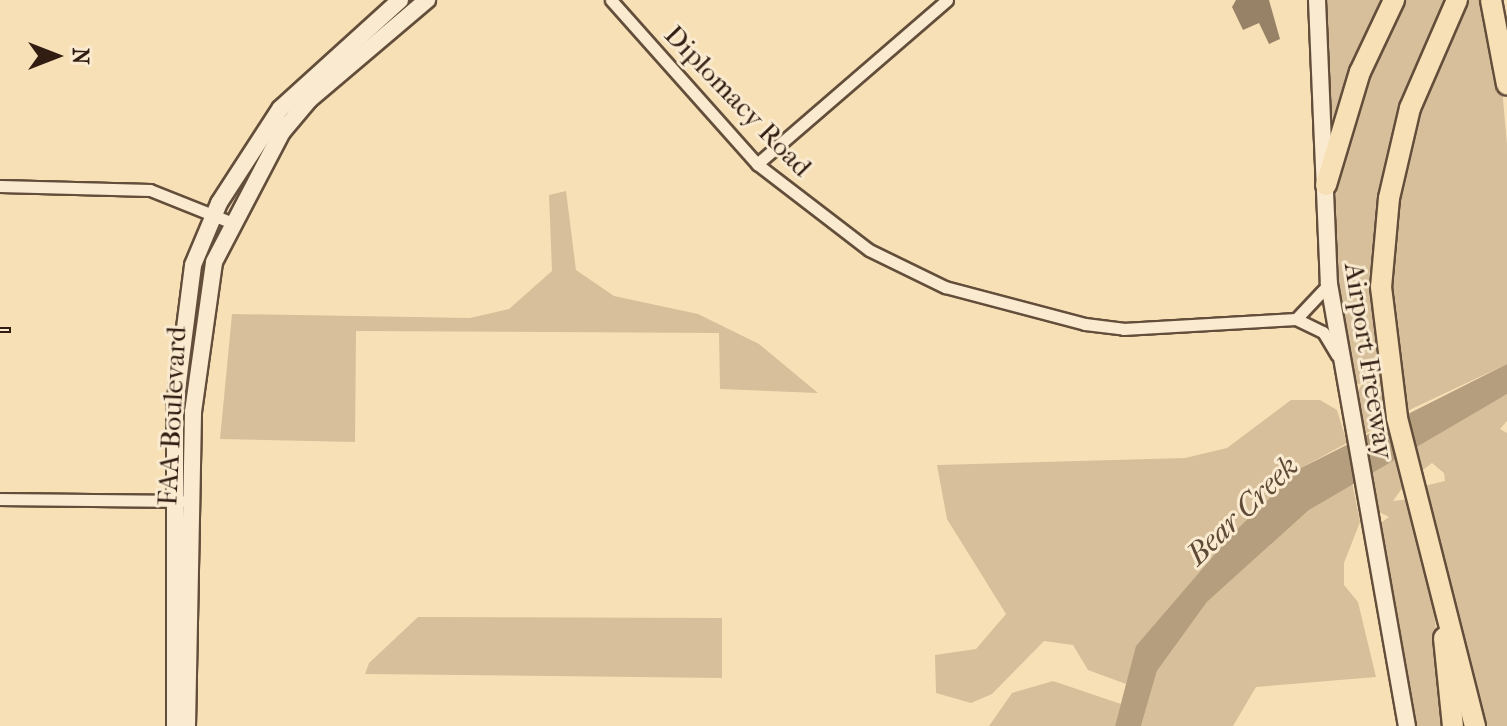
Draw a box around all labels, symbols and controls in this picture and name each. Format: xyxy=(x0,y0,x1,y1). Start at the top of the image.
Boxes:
north arrow xyxy=(16,16,96,96)
street label: Diplomacy Road xyxy=(657,18,819,184)
text: N xyxy=(67,48,93,64)
street label: Airport Freeway xyxy=(1337,260,1401,462)
street label: FAA Boulevard xyxy=(151,326,193,506)
water label: Bear Creek xyxy=(1180,449,1306,573)

